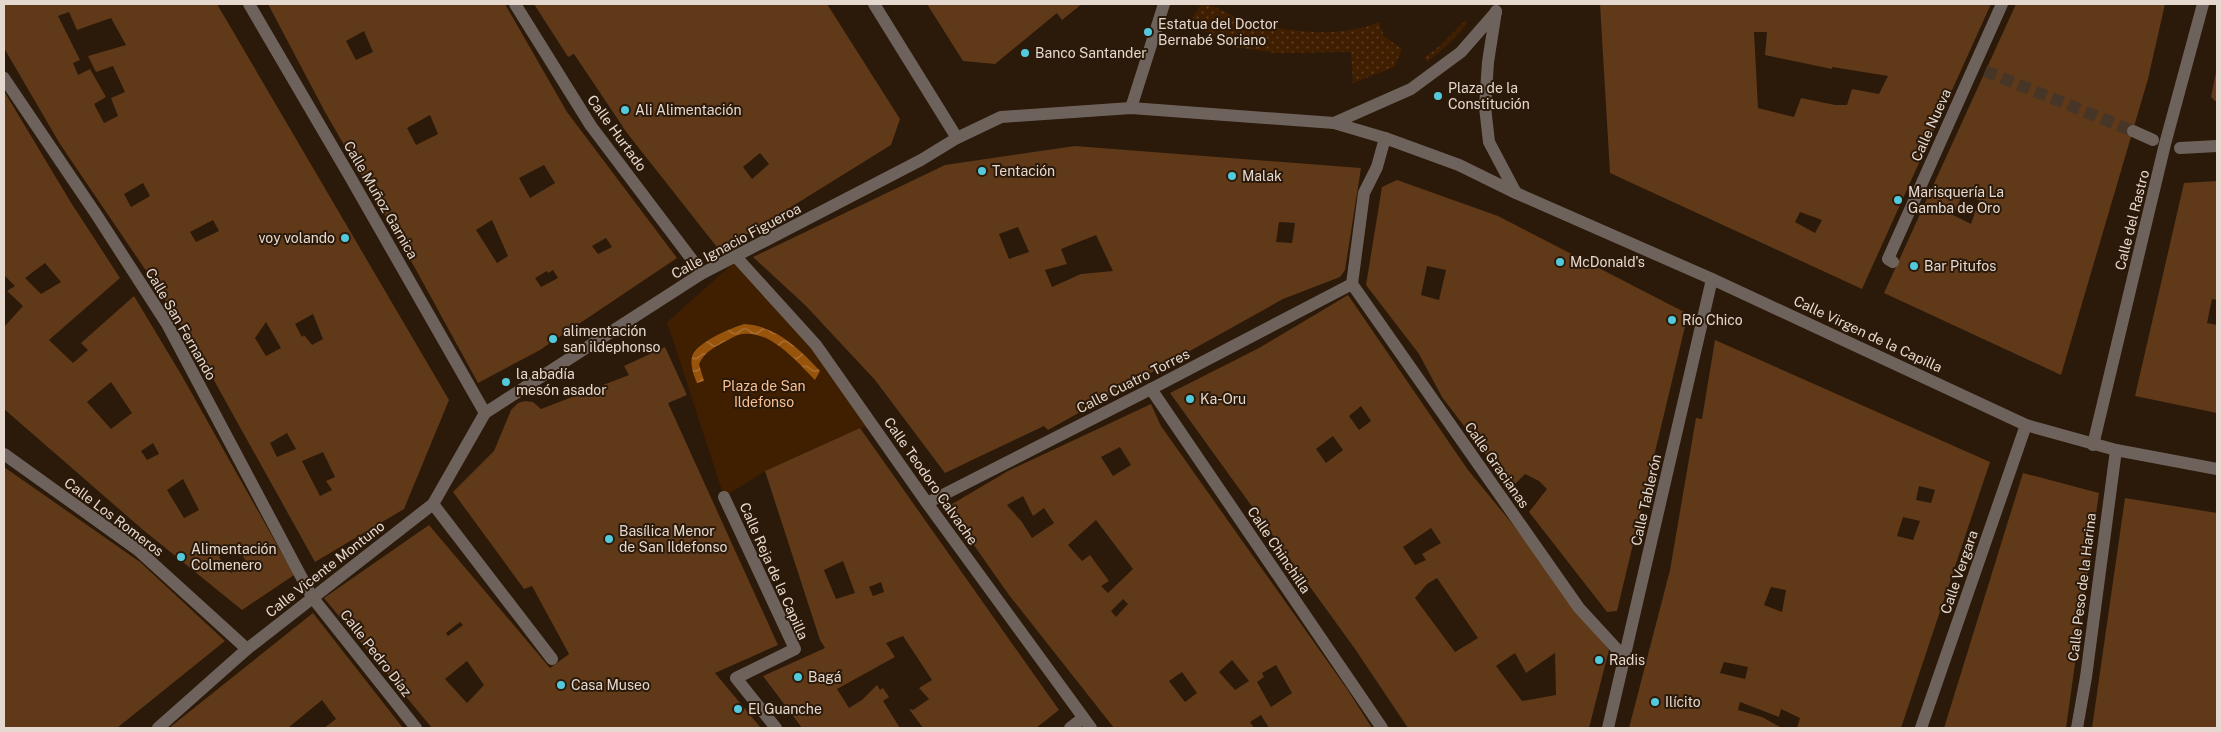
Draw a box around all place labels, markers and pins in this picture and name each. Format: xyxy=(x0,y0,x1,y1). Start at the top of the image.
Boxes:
place label: Estatua del Doctor Bernabé Soriano xyxy=(1158,16,1278,48)
marker: Estatua del Doctor Bernabé Soriano xyxy=(1142,26,1154,38)
place label: Banco Santander xyxy=(1035,45,1147,61)
marker: Banco Santander xyxy=(1019,47,1031,59)
place label: Plaza de la Constitución xyxy=(1448,80,1530,112)
marker: Plaza de la Constitución xyxy=(1432,90,1444,102)
place label: Ali Alimentación xyxy=(635,102,742,118)
marker: Ali Alimentación xyxy=(619,104,631,116)
place label: Tentación xyxy=(992,163,1055,179)
marker: Tentación xyxy=(976,165,988,177)
place label: Malak xyxy=(1242,168,1282,184)
marker: Malak xyxy=(1226,170,1238,182)
place label: Marisquería La Gamba de Oro xyxy=(1908,184,2004,216)
marker: Marisquería La Gamba de Oro xyxy=(1892,194,1904,206)
place label: voy volando xyxy=(258,230,335,246)
marker: voy volando xyxy=(339,232,351,244)
place label: McDonald's xyxy=(1570,254,1645,270)
marker: McDonald's xyxy=(1554,256,1566,268)
place label: Bar Pitufos xyxy=(1924,258,1996,274)
marker: Bar Pitufos xyxy=(1908,260,1920,272)
place label: Río Chico xyxy=(1682,312,1743,328)
marker: Río Chico xyxy=(1666,314,1678,326)
place label: alimentación san ildephonso xyxy=(563,323,660,355)
marker: alimentación san ildephonso xyxy=(547,333,559,345)
place label: la abadía mesón asador xyxy=(516,366,607,398)
marker: la abadía mesón asador xyxy=(500,376,512,388)
place label: Ka-Oru xyxy=(1200,391,1246,407)
marker: Ka-Oru xyxy=(1184,393,1196,405)
place label: Basílica Menor de San Ildefonso xyxy=(619,523,727,555)
marker: Basílica Menor de San Ildefonso xyxy=(603,533,615,545)
place label: Alimentación Colmenero xyxy=(191,541,277,573)
marker: Alimentación Colmenero xyxy=(175,551,187,563)
place label: Radis xyxy=(1609,652,1645,668)
marker: Radis xyxy=(1593,654,1605,666)
place label: Bagá xyxy=(808,669,841,685)
marker: Bagá xyxy=(792,671,804,683)
place label: Casa Museo xyxy=(571,677,650,693)
marker: Casa Museo xyxy=(555,679,567,691)
place label: Ilícito xyxy=(1665,694,1701,710)
marker: Ilícito xyxy=(1649,696,1661,708)
place label: El Guanche xyxy=(748,701,822,717)
marker: El Guanche xyxy=(732,703,744,715)

